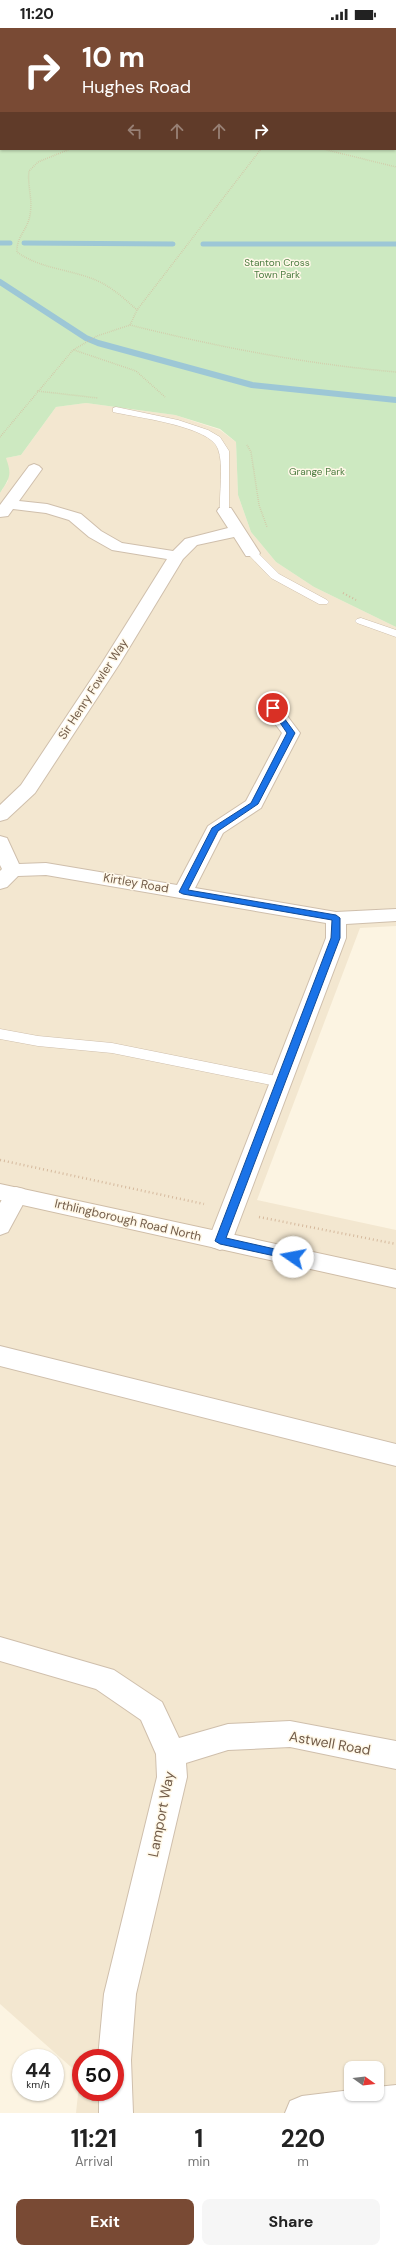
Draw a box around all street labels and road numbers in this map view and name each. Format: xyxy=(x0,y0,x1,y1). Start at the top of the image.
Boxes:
street label: Sir Henry Fowler Way xyxy=(54,635,132,742)
street label: Kirtley Road xyxy=(102,869,170,897)
street label: Irthlingborough Road North xyxy=(53,1195,203,1245)
street label: Astwell Road xyxy=(288,1727,372,1759)
street label: Lamport Way xyxy=(144,1769,178,1858)

